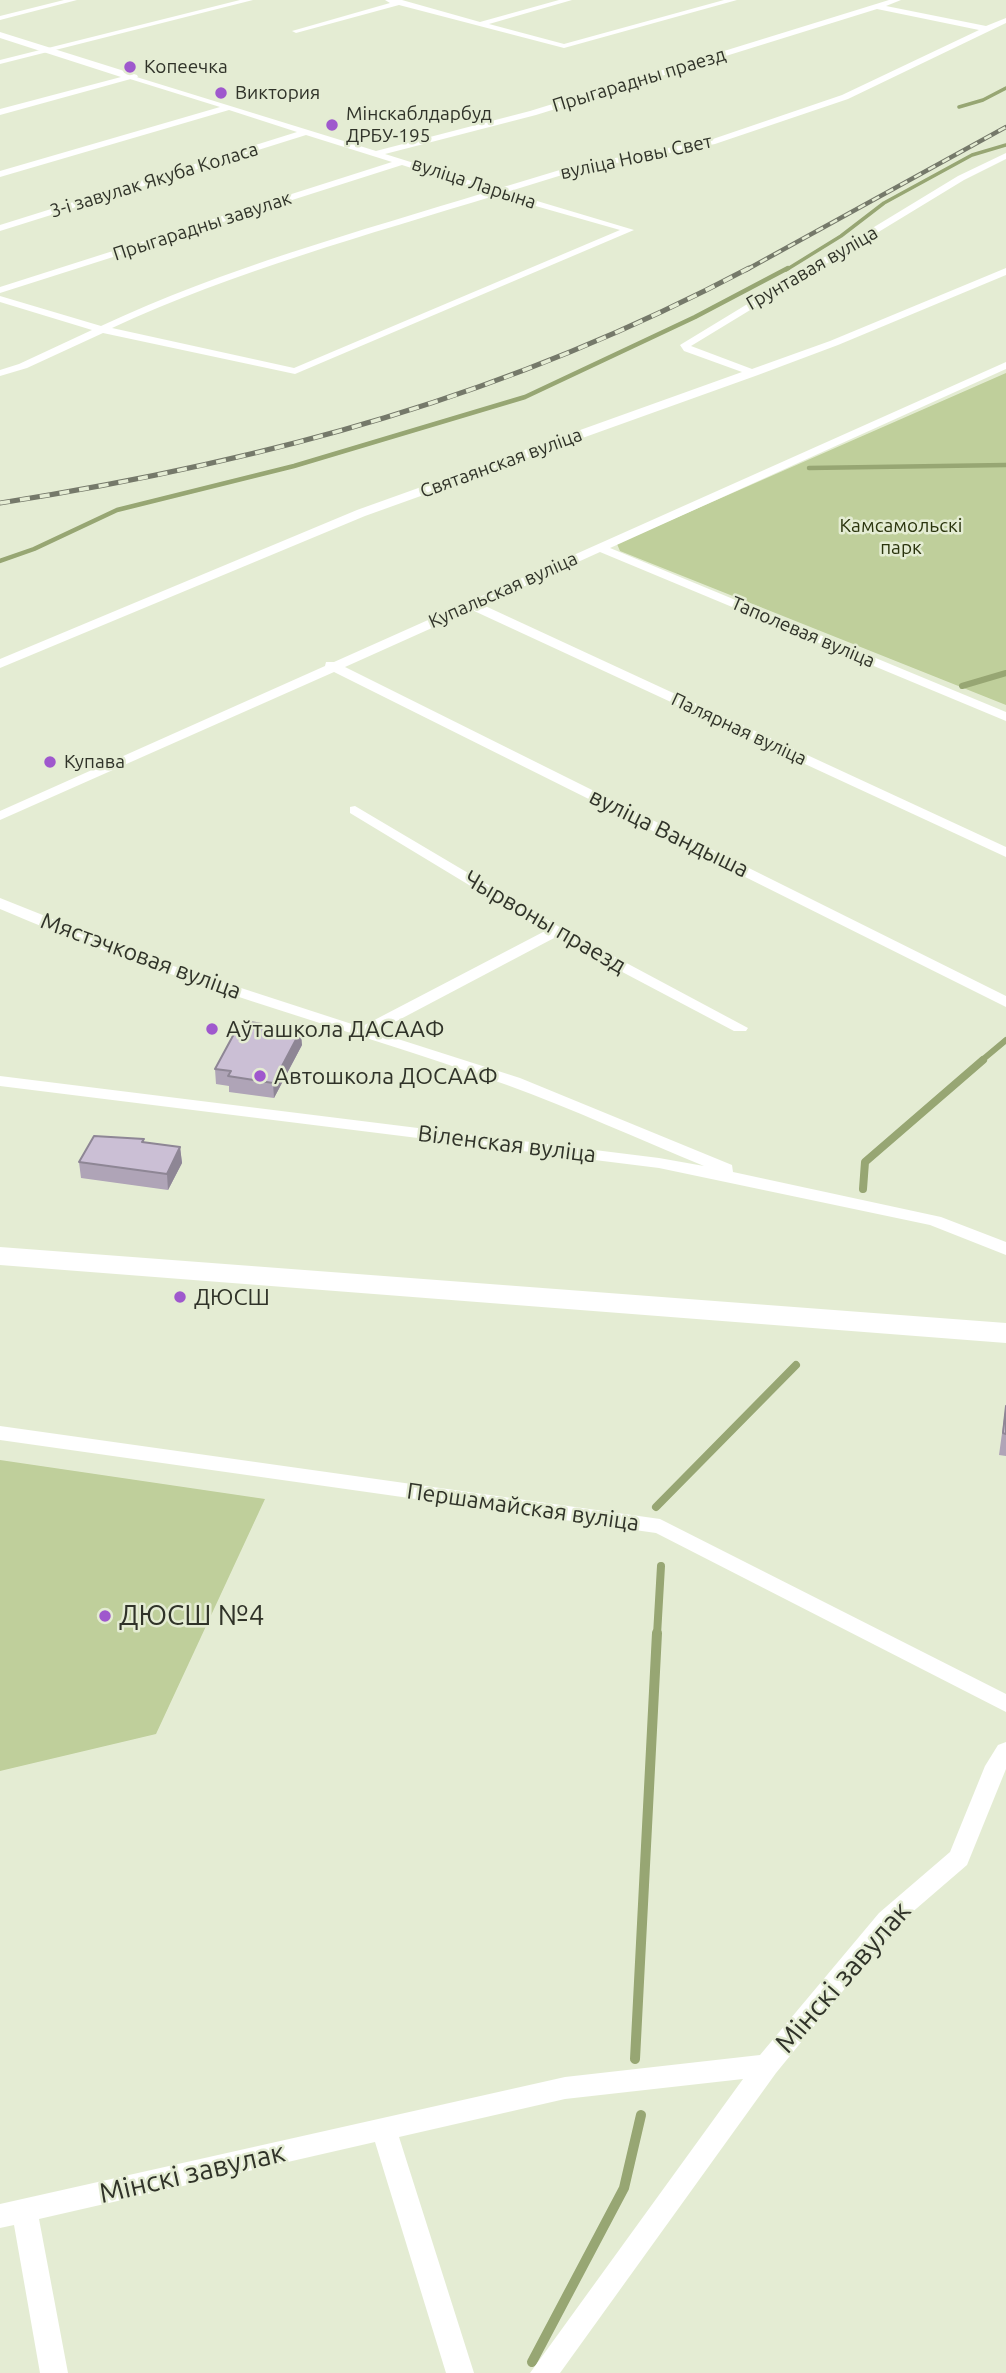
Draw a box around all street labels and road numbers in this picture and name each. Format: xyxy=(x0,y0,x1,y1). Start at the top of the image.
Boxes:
street label: Прыгарадны праезд xyxy=(550,43,728,117)
street label: вуліца Новы Свет xyxy=(558,130,714,184)
street label: 3-і завулак Якуба Коласа xyxy=(47,137,261,223)
street label: вуліца Ларына xyxy=(409,152,539,214)
street label: Прыгарадны завулак xyxy=(110,186,294,266)
street label: Грунтавая вуліца xyxy=(742,221,882,315)
street label: Святаянская вуліца xyxy=(417,423,585,503)
street label: Купальская вуліца xyxy=(425,547,581,633)
street label: Таполевая вуліца xyxy=(728,591,878,673)
street label: Палярная вуліца xyxy=(668,688,810,770)
street label: вуліца Вандыша xyxy=(585,782,753,884)
street label: Чырвоны праезд xyxy=(459,864,631,980)
street label: Мястэчковая вуліца xyxy=(37,907,245,1005)
street label: Віленская вуліца xyxy=(416,1119,598,1169)
street label: Першамайская вуліца xyxy=(405,1477,641,1537)
street label: Мінскі завулак xyxy=(768,1894,918,2060)
street label: Мінскі завулак xyxy=(96,2135,288,2211)

